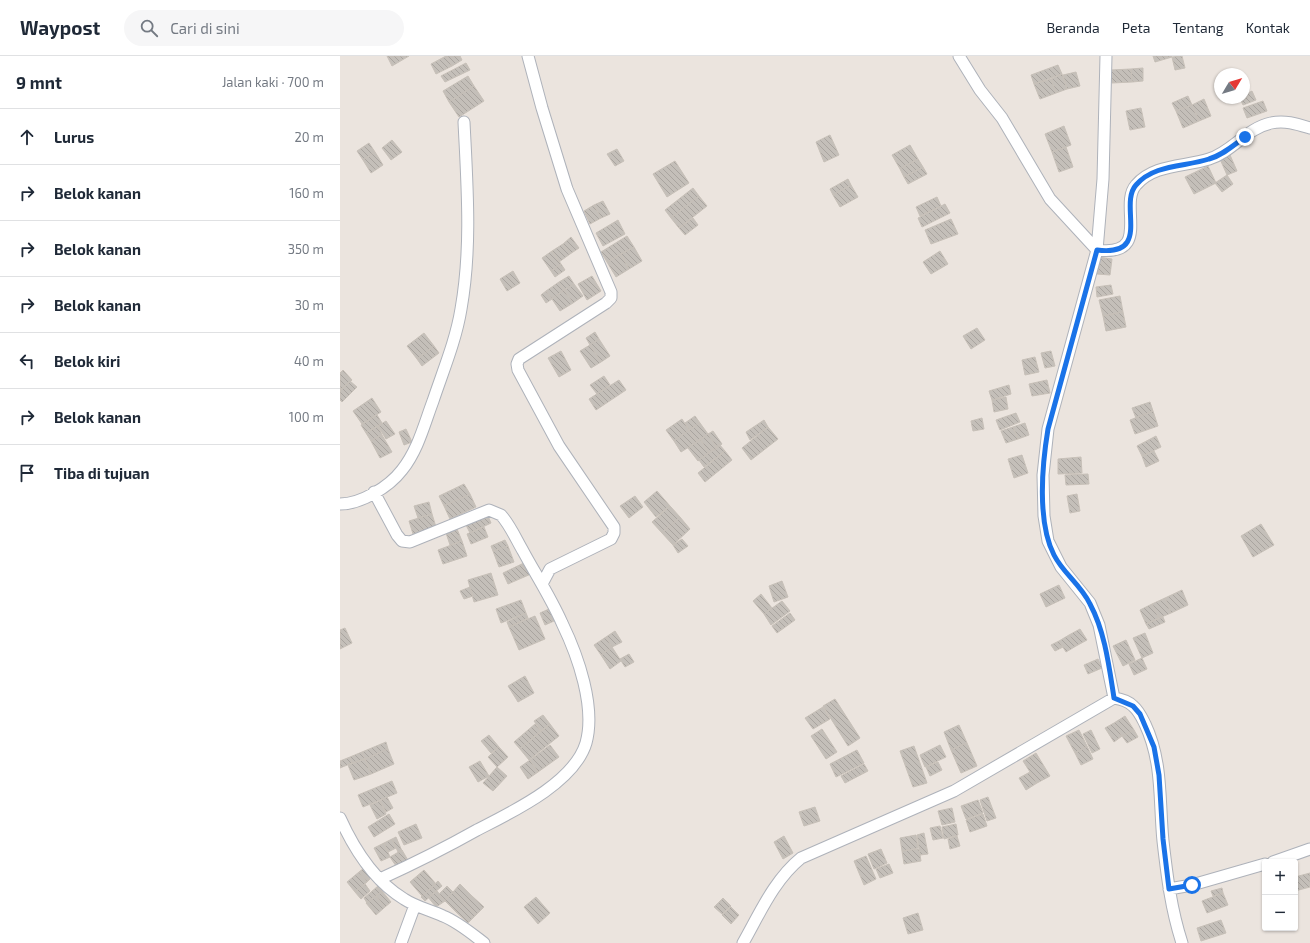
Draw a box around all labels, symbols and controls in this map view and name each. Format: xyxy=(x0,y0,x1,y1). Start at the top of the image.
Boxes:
search box xyxy=(124,10,404,46)
text: Waypost xyxy=(20,16,100,39)
icon: search xyxy=(138,17,160,39)
text: Cari di sini xyxy=(170,19,240,37)
text: Beranda xyxy=(1046,19,1100,36)
text: Peta xyxy=(1122,19,1150,36)
text: Tentang xyxy=(1172,19,1224,36)
text: Kontak xyxy=(1246,19,1290,36)
north arrow xyxy=(1214,68,1250,104)
text: 9 mnt xyxy=(16,72,62,92)
text: Jalan kaki · 700 m xyxy=(222,74,324,90)
icon: ahead xyxy=(16,126,38,148)
text: Lurus xyxy=(54,128,94,146)
route end xyxy=(1236,128,1254,146)
text: 20 m xyxy=(295,129,324,145)
icon: right xyxy=(16,182,38,204)
text: Belok kanan xyxy=(54,184,141,202)
text: 160 m xyxy=(289,185,324,201)
icon: right xyxy=(16,238,38,260)
text: Belok kanan xyxy=(54,240,141,258)
text: 350 m xyxy=(288,241,324,257)
icon: right xyxy=(16,294,38,316)
text: Belok kanan xyxy=(54,296,141,314)
text: 30 m xyxy=(295,297,324,313)
icon: left xyxy=(16,350,38,372)
text: Belok kiri xyxy=(54,352,120,370)
text: 40 m xyxy=(294,353,324,369)
icon: right xyxy=(16,406,38,428)
text: Belok kanan xyxy=(54,408,141,426)
text: 100 m xyxy=(289,409,324,425)
icon: arrive xyxy=(16,462,38,484)
text: Tiba di tujuan xyxy=(54,464,150,482)
map controls xyxy=(1262,859,1298,931)
button: + xyxy=(1262,859,1298,895)
route start xyxy=(1183,876,1201,894)
button: − xyxy=(1262,895,1298,931)

